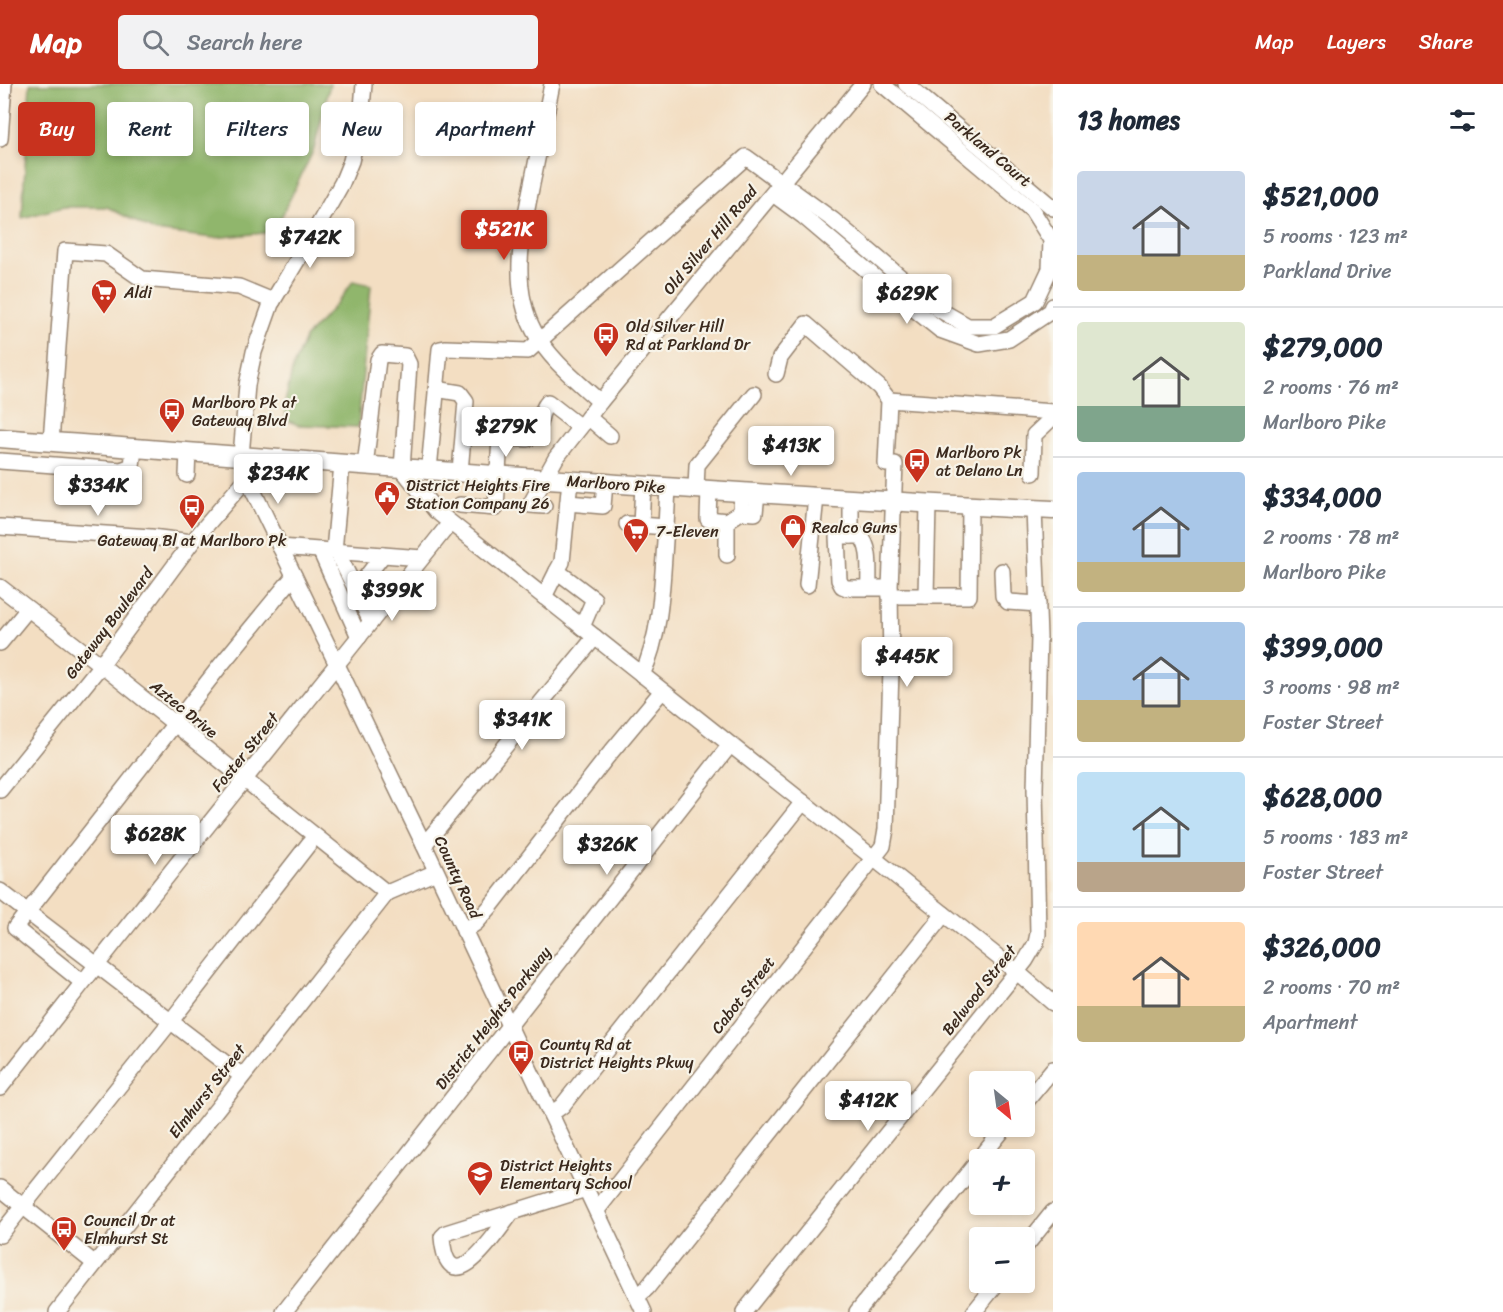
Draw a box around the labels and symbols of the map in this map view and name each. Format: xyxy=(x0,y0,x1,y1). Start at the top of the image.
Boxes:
street label: Parkland Court xyxy=(938,104,1038,194)
street label: Old Silver Hill Road xyxy=(655,177,766,302)
pin: $521K xyxy=(462,210,546,261)
pin: $742K xyxy=(268,218,352,269)
pin: $629K xyxy=(865,274,949,325)
supermarket icon: Aldi xyxy=(89,277,119,315)
place label: Aldi xyxy=(123,278,152,307)
place label: Old Silver Hill Rd at Parkland Dr xyxy=(626,312,751,359)
bus stop icon: Old Silver Hill Rd at Parkland Dr xyxy=(591,320,621,358)
place label: Marlboro Pk at Gateway Blvd xyxy=(192,388,297,435)
bus stop icon: Marlboro Pk at Gateway Blvd xyxy=(157,396,187,434)
pin: $279K xyxy=(464,407,548,458)
pin: $413K xyxy=(749,426,833,477)
place label: Marlboro Pk at Delano Ln xyxy=(936,438,1023,485)
bus stop icon: Marlboro Pk at Delano Ln xyxy=(902,446,932,484)
pin: $234K xyxy=(236,454,320,505)
pin: $334K xyxy=(56,466,140,517)
street label: Marlboro Pike xyxy=(566,466,666,502)
place label: District Heights Fire Station Company 26 xyxy=(406,471,550,518)
public building icon: District Heights Fire Station Company 26 xyxy=(372,479,402,517)
bus stop icon: Gateway Bl at Marlboro Pk xyxy=(177,492,207,530)
shop icon: Realco Guns xyxy=(778,512,808,550)
place label: Realco Guns xyxy=(812,513,898,542)
supermarket icon: 7-Eleven xyxy=(621,516,651,554)
place label: 7-Eleven xyxy=(656,517,719,546)
place label: Gateway Bl at Marlboro Pk xyxy=(97,526,287,555)
street label: Gateway Boulevard xyxy=(57,559,162,685)
pin: $399K xyxy=(350,571,434,622)
pin: $445K xyxy=(865,637,949,688)
street label: Aztec Drive xyxy=(143,672,225,746)
pin: $341K xyxy=(480,700,564,751)
street label: Foster Street xyxy=(203,705,287,798)
pin: $628K xyxy=(113,815,197,866)
pin: $326K xyxy=(565,825,649,876)
street label: County Road xyxy=(426,831,491,925)
street label: Belwood Street xyxy=(934,938,1024,1042)
street label: District Heights Parkway xyxy=(427,939,559,1096)
street label: Cabot Street xyxy=(703,950,783,1040)
place label: County Rd at District Heights Pkwy xyxy=(540,1030,694,1077)
street label: Elmhurst Street xyxy=(161,1037,254,1145)
bus stop icon: County Rd at District Heights Pkwy xyxy=(506,1038,536,1076)
north arrow xyxy=(969,1071,1035,1137)
pin: $412K xyxy=(826,1081,910,1132)
place label: District Heights Elementary School xyxy=(500,1151,632,1198)
school or university icon: District Heights Elementary School xyxy=(465,1159,495,1197)
place label: Council Dr at Elmhurst St xyxy=(84,1206,176,1253)
bus stop icon: Council Dr at Elmhurst St xyxy=(49,1214,79,1252)

